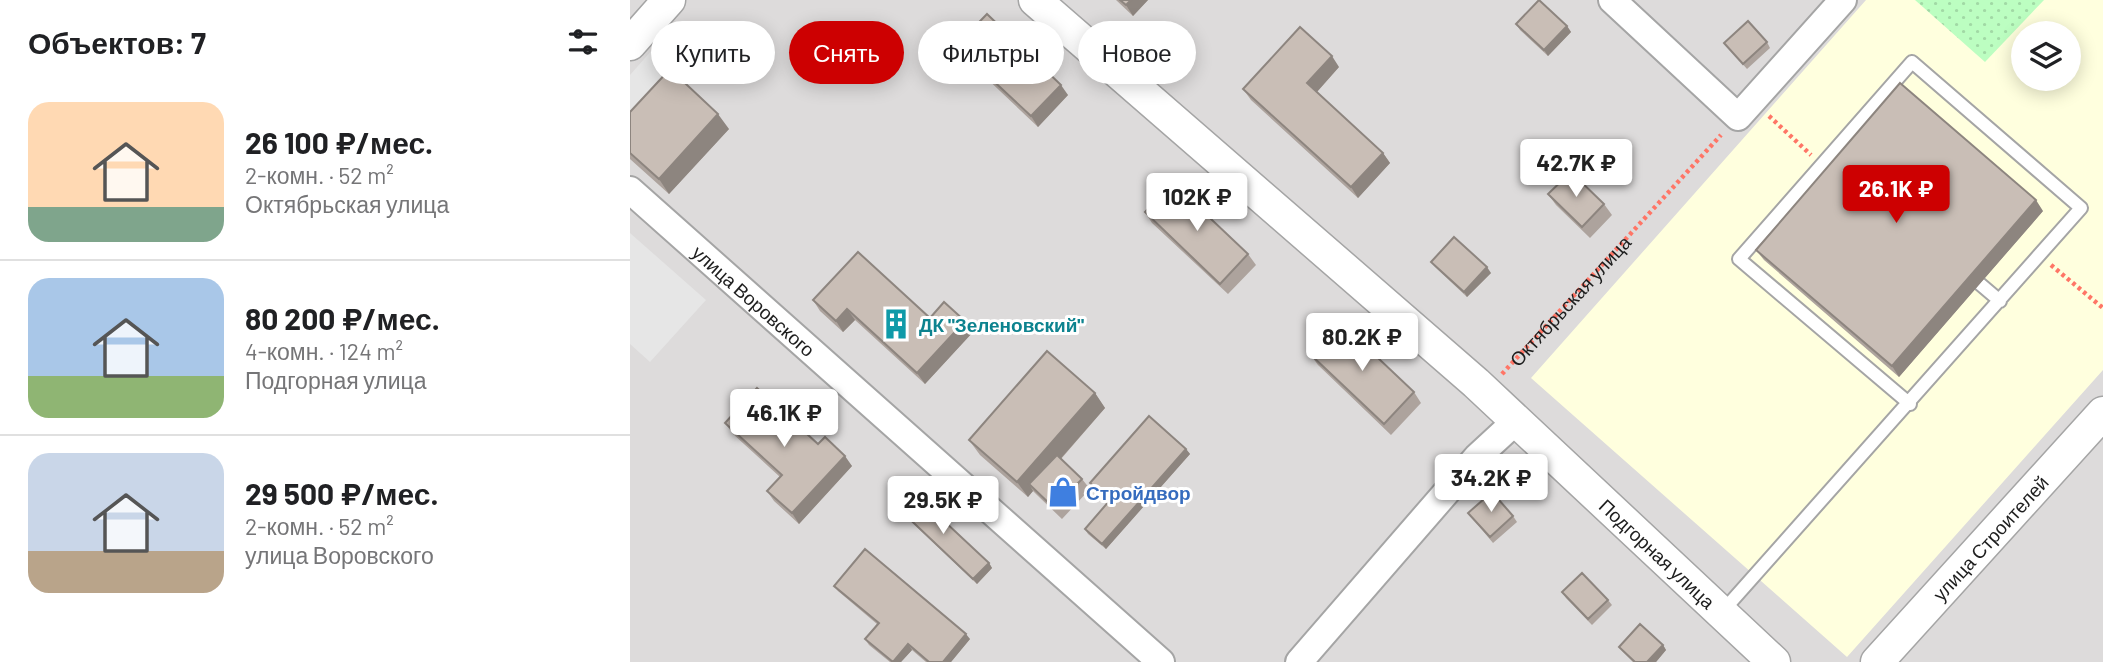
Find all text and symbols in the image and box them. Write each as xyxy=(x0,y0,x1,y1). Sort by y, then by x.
chip: Купить xyxy=(651,21,775,84)
chip: Снять xyxy=(789,21,904,84)
chip: Фильтры xyxy=(918,21,1064,84)
chip: Новое xyxy=(1078,21,1196,84)
map controls xyxy=(2011,21,2081,91)
button: layers xyxy=(2011,21,2081,91)
icon: filters xyxy=(564,23,602,61)
text: Объектов: 7 xyxy=(28,24,206,60)
text: 26 100 ₽/мес. xyxy=(245,124,433,160)
icon: home xyxy=(84,130,168,214)
pin: 42.7K ₽ xyxy=(1511,140,1641,199)
text: 42.7K ₽ xyxy=(1536,148,1616,176)
text: 2-комн. · 52 m² xyxy=(245,161,394,189)
pin: 26.1K ₽ xyxy=(1831,166,1961,225)
pin: 102K ₽ xyxy=(1140,174,1254,233)
text: 26.1K ₽ xyxy=(1859,174,1933,202)
text: 102K ₽ xyxy=(1162,182,1232,210)
text: Октябрьская улица xyxy=(245,190,449,218)
street label: Октябрьская улица xyxy=(1504,230,1635,370)
street label: улица Воровского xyxy=(688,240,820,361)
text: 80 200 ₽/мес. xyxy=(245,300,440,336)
icon: home xyxy=(84,306,168,390)
building icon: ДК "Зеленовский" xyxy=(879,307,913,341)
place label: ДК "Зеленовский" xyxy=(919,313,1084,336)
pin: 80.2K ₽ xyxy=(1297,314,1427,373)
text: 80.2K ₽ xyxy=(1322,322,1402,350)
text: 4-комн. · 124 m² xyxy=(245,337,403,365)
text: Подгорная улица xyxy=(245,366,426,394)
pin: 46.1K ₽ xyxy=(719,390,849,449)
text: 46.1K ₽ xyxy=(746,398,822,426)
pin: 34.2K ₽ xyxy=(1426,454,1556,514)
text: 34.2K ₽ xyxy=(1451,463,1531,491)
street label: улица Строителей xyxy=(1927,470,2053,605)
text: 29 500 ₽/мес. xyxy=(245,475,439,511)
shop icon: Стройдвор xyxy=(1046,475,1080,509)
pin: 29.5K ₽ xyxy=(878,476,1008,536)
icon: home xyxy=(84,481,168,565)
place label: Стройдвор xyxy=(1086,481,1191,504)
text: 29.5K ₽ xyxy=(904,485,982,513)
street label: Подгорная улица xyxy=(1595,493,1721,613)
text: 2-комн. · 52 m² xyxy=(245,512,394,540)
text: улица Воровского xyxy=(245,541,434,569)

